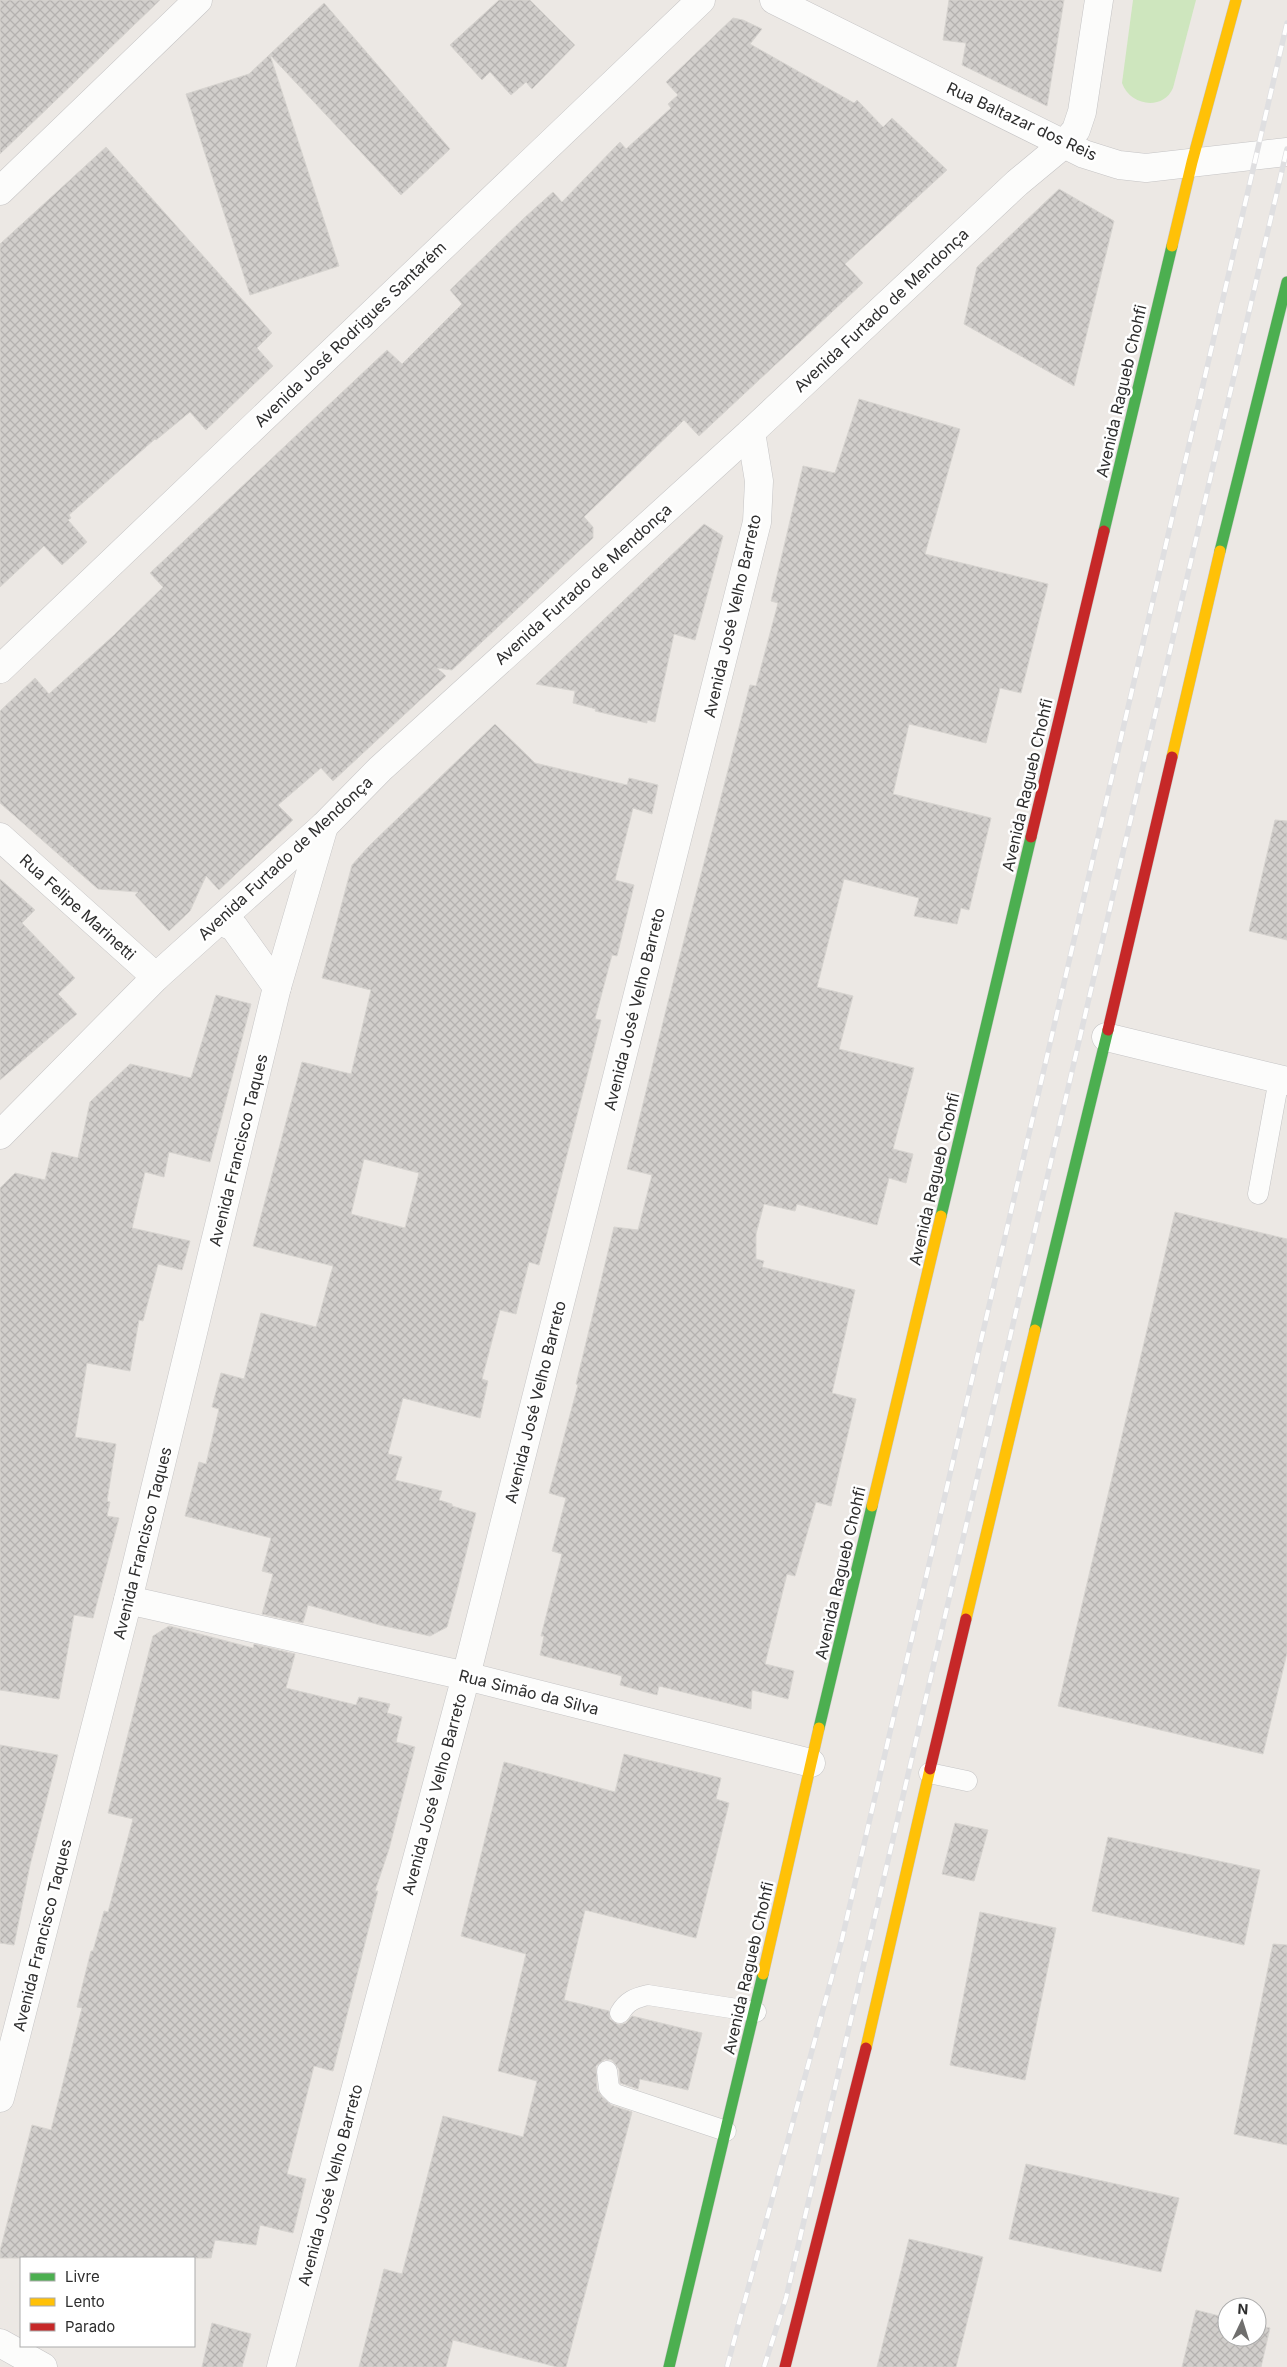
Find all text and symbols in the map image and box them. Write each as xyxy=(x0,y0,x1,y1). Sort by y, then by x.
street label: Rua Baltazar dos Reis xyxy=(944,77,1100,165)
street label: Avenida Furtado de Mendonça xyxy=(790,224,972,396)
street label: Avenida José Rodrigues Santarém xyxy=(250,237,450,431)
street label: Avenida Ragueb Chohfi xyxy=(1091,303,1151,479)
street label: Avenida Furtado de Mendonça xyxy=(490,499,676,669)
street label: Avenida José Velho Barreto xyxy=(699,512,765,720)
street label: Avenida Ragueb Chohfi xyxy=(997,697,1057,873)
street label: Avenida Furtado de Mendonça xyxy=(194,772,376,944)
street label: Rua Felipe Marinetti xyxy=(16,850,140,964)
street label: Avenida José Velho Barreto xyxy=(599,906,669,1112)
street label: Avenida Francisco Taques xyxy=(204,1052,272,1248)
street label: Avenida Ragueb Chohfi xyxy=(904,1091,964,1267)
street label: Avenida José Velho Barreto xyxy=(500,1299,570,1505)
street label: Avenida Francisco Taques xyxy=(108,1445,176,1641)
street label: Avenida Ragueb Chohfi xyxy=(810,1485,870,1661)
street label: Rua Simão da Silva xyxy=(457,1665,601,1719)
street label: Avenida José Velho Barreto xyxy=(397,1691,471,1897)
street label: Avenida Francisco Taques xyxy=(8,1837,76,2033)
street label: Avenida Ragueb Chohfi xyxy=(718,1880,778,2056)
street label: Avenida José Velho Barreto xyxy=(293,2082,367,2288)
legend xyxy=(20,2257,195,2347)
text: Livre xyxy=(65,2267,100,2286)
text: Lento xyxy=(65,2292,105,2311)
north arrow xyxy=(1217,2297,1267,2347)
text: N xyxy=(1237,2300,1249,2317)
text: Parado xyxy=(65,2317,115,2336)

